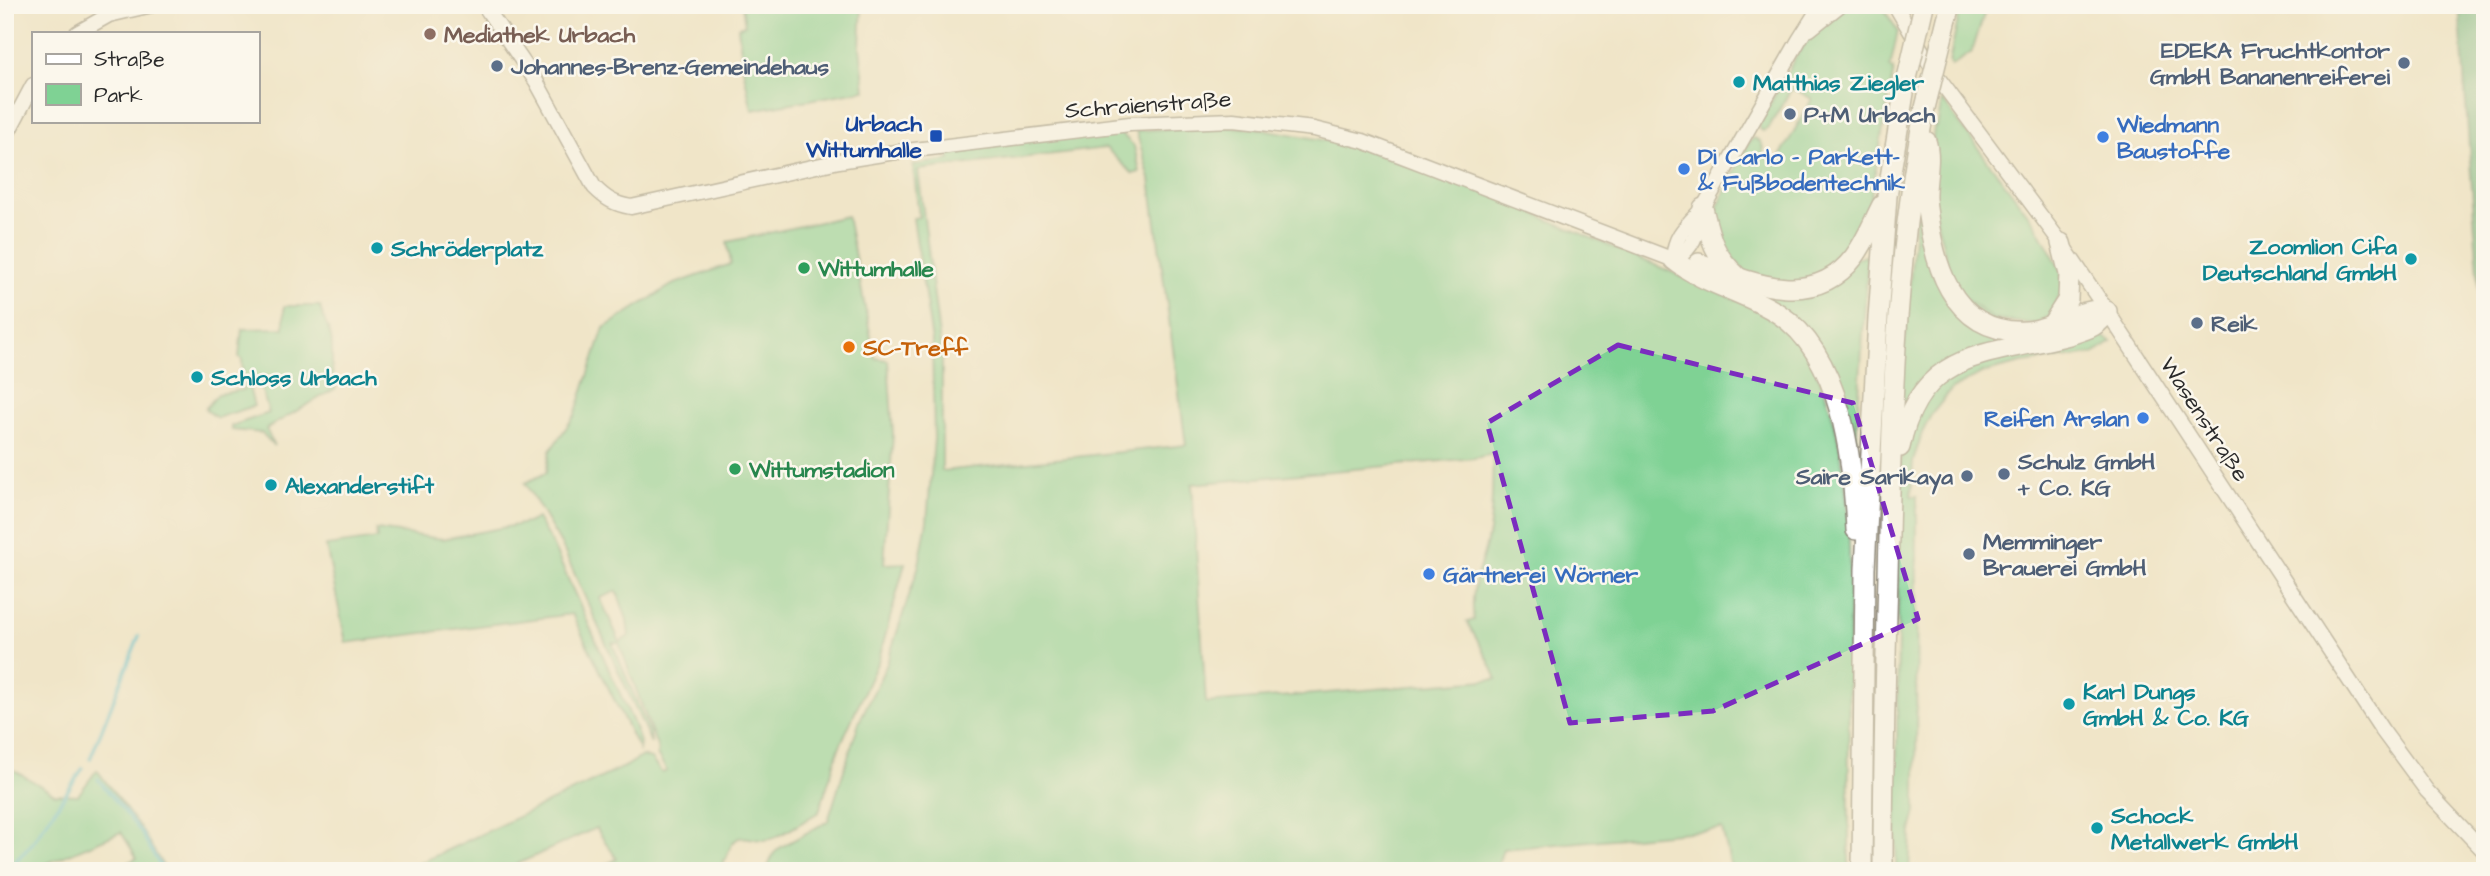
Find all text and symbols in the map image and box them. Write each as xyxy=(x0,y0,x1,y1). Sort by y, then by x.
place label: Mediathek Urbach xyxy=(444,19,636,51)
marker: Mediathek Urbach xyxy=(422,26,438,42)
legend xyxy=(32,32,259,122)
place label: EDEKA Fruchtkontor GmbH Bananenreiferei xyxy=(2150,35,2391,93)
text: Straße xyxy=(94,45,165,74)
place label: Johannes-Brenz-Gemeindehaus xyxy=(510,51,830,83)
marker: EDEKA Fruchtkontor GmbH Bananenreiferei xyxy=(2396,55,2412,71)
marker: Johannes-Brenz-Gemeindehaus xyxy=(489,58,505,74)
place label: Matthias Ziegler xyxy=(1753,67,1925,100)
marker: Matthias Ziegler xyxy=(1731,74,1747,90)
text: Park xyxy=(94,81,143,110)
street label: Schraienstraße xyxy=(1064,83,1232,127)
place label: P+M Urbach xyxy=(1804,99,1936,131)
marker: P+M Urbach xyxy=(1782,106,1798,122)
place label: Urbach Wittumhalle xyxy=(805,108,923,166)
place label: Wiedmann Baustoffe xyxy=(2116,109,2231,167)
marker: Urbach Wittumhalle xyxy=(928,128,944,144)
marker: Wiedmann Baustoffe xyxy=(2095,129,2111,145)
place label: Di Carlo - Parkett- & Fußbodentechnik xyxy=(1697,141,1906,199)
marker: Di Carlo - Parkett- & Fußbodentechnik xyxy=(1676,161,1692,177)
place label: Zoomlion Cifa Deutschland GmbH xyxy=(2203,231,2397,289)
place label: Schröderplatz xyxy=(390,233,544,265)
marker: Schröderplatz xyxy=(369,240,385,256)
marker: Zoomlion Cifa Deutschland GmbH xyxy=(2403,251,2419,267)
place label: Wittumhalle xyxy=(817,253,935,285)
marker: Wittumhalle xyxy=(796,260,812,276)
place label: Reik xyxy=(2211,308,2258,340)
marker: Reik xyxy=(2189,315,2205,331)
place label: SC-Treff xyxy=(862,332,969,364)
marker: SC-Treff xyxy=(841,339,857,355)
street label: Wasenstraße xyxy=(2152,351,2256,488)
place label: Schloss Urbach xyxy=(210,362,377,394)
marker: Schloss Urbach xyxy=(189,369,205,385)
place label: Reifen Arslan xyxy=(1984,403,2129,435)
marker: Reifen Arslan xyxy=(2135,410,2151,426)
place label: Schulz GmbH + Co. KG xyxy=(2017,446,2155,504)
place label: Wittumstadion xyxy=(748,454,895,486)
marker: Wittumstadion xyxy=(727,461,743,477)
place label: Saire Sarikaya xyxy=(1795,461,1953,495)
marker: Schulz GmbH + Co. KG xyxy=(1996,466,2012,482)
marker: Saire Sarikaya xyxy=(1959,468,1975,484)
place label: Alexanderstift xyxy=(285,470,435,502)
marker: Alexanderstift xyxy=(263,477,279,493)
place label: Memminger Brauerei GmbH xyxy=(1983,526,2146,584)
marker: Memminger Brauerei GmbH xyxy=(1961,546,1977,562)
place label: Gärtnerei Wörner xyxy=(1443,559,1639,591)
marker: Gärtnerei Wörner xyxy=(1421,566,1437,582)
place label: Karl Dungs GmbH & Co. KG xyxy=(2083,676,2249,734)
marker: Karl Dungs GmbH & Co. KG xyxy=(2061,696,2077,712)
place label: Schock Metallwerk GmbH xyxy=(2110,800,2299,858)
marker: Schock Metallwerk GmbH xyxy=(2089,820,2105,836)

